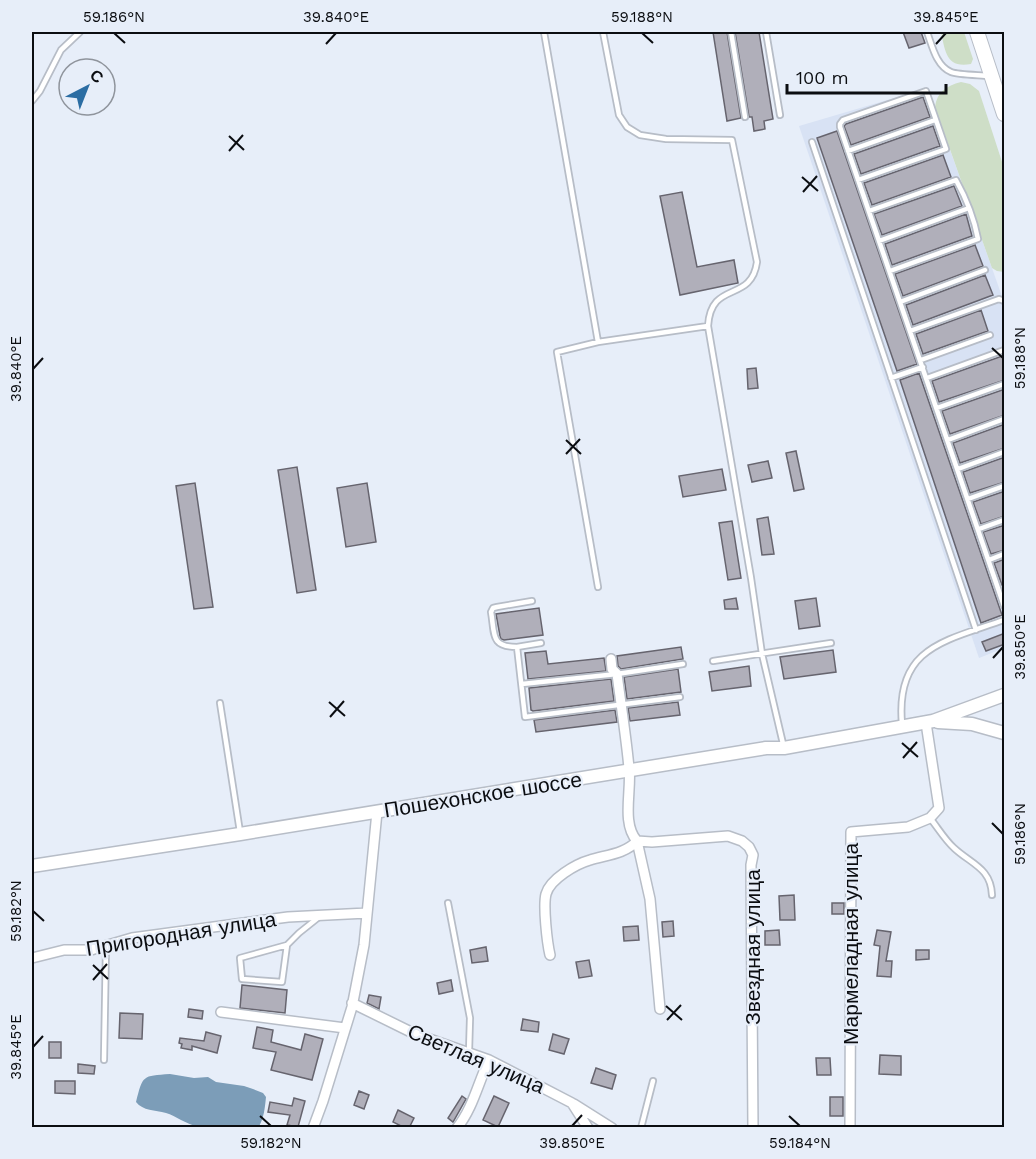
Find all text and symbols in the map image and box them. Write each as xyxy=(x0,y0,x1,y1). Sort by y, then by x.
text: 59.186°N xyxy=(83,8,145,26)
text: 39.840°E xyxy=(303,8,369,26)
text: 59.188°N xyxy=(611,8,673,26)
text: 39.845°E xyxy=(913,8,979,26)
north arrow xyxy=(57,57,117,117)
scale bar xyxy=(787,57,946,95)
text: С xyxy=(86,65,108,87)
text: 100 m xyxy=(796,67,849,88)
text: 59.188°N xyxy=(1011,327,1029,389)
text: 39.840°E xyxy=(7,336,25,402)
text: 39.850°E xyxy=(1011,614,1029,680)
street label: Пошехонское шоссе xyxy=(382,767,584,822)
text: 59.186°N xyxy=(1011,803,1029,865)
street label: Мармеладная улица xyxy=(838,843,863,1045)
street label: Звездная улица xyxy=(740,869,765,1025)
text: 59.182°N xyxy=(7,880,25,942)
street label: Пригородная улица xyxy=(84,906,278,961)
text: 39.845°E xyxy=(7,1014,25,1080)
street label: Светлая улица xyxy=(404,1018,549,1099)
text: 59.182°N xyxy=(240,1134,302,1152)
text: 39.850°E xyxy=(539,1134,605,1152)
text: 59.184°N xyxy=(769,1134,831,1152)

